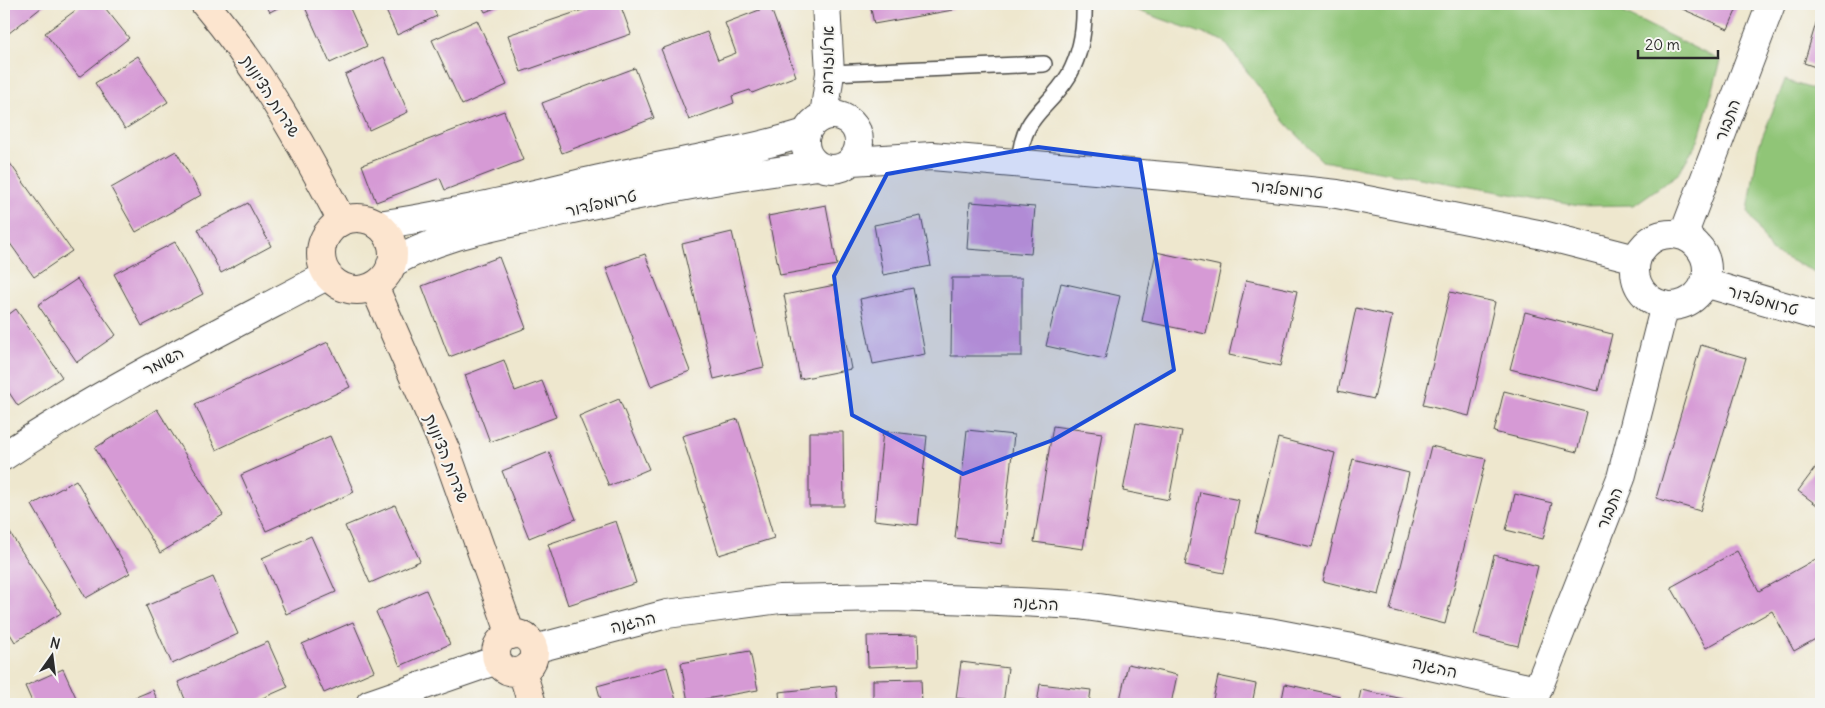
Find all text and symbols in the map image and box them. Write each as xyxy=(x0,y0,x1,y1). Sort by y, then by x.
street label: ארלוזורוב xyxy=(816,26,838,94)
scale bar xyxy=(1638,28,1718,60)
text: 20 m xyxy=(1645,35,1680,54)
street label: שדרות הציונות xyxy=(237,51,305,141)
street label: התבור xyxy=(1710,96,1744,144)
street label: טרומפלדור xyxy=(1250,175,1324,203)
street label: טרומפלדור xyxy=(564,185,638,221)
street label: טרומפלדור xyxy=(1725,280,1801,320)
street label: השומר xyxy=(139,342,187,380)
street label: שדרות הציונות xyxy=(420,411,474,505)
street label: התבור xyxy=(1592,484,1626,532)
street label: ההגנה xyxy=(1013,592,1059,614)
street label: ההגנה xyxy=(608,607,658,637)
north arrow xyxy=(28,630,78,680)
text: N xyxy=(48,633,62,653)
street label: ההגנה xyxy=(1410,652,1460,682)

